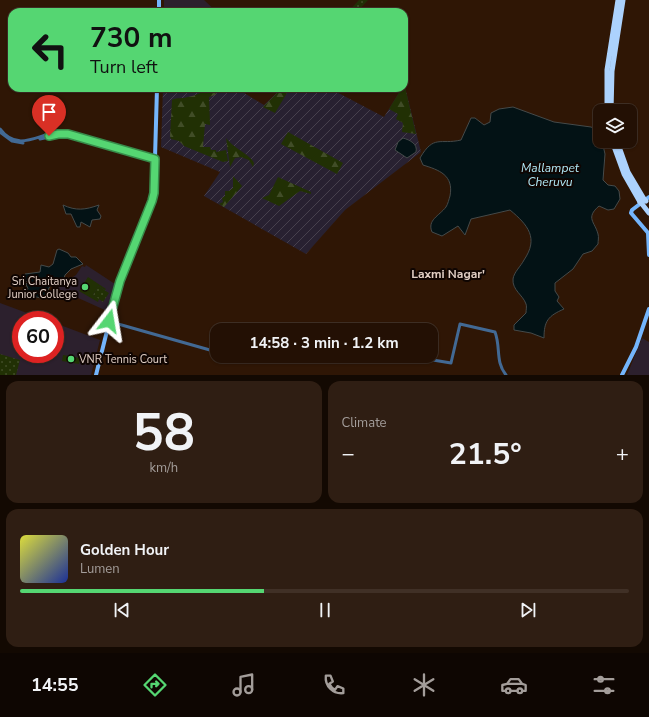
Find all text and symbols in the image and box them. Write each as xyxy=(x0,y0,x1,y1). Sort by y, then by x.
text: 730 m xyxy=(90,19,173,57)
icon: left xyxy=(24,24,76,76)
text: Turn left xyxy=(90,55,158,79)
pin xyxy=(32,95,66,136)
icon: arrive xyxy=(38,101,60,123)
map controls xyxy=(593,104,637,148)
button: layers xyxy=(593,104,637,148)
water label: Mallampet Cheruvu xyxy=(521,160,580,190)
district label: Laxmi Nagar' xyxy=(411,266,485,282)
place label: Sri Chaitanya Junior College xyxy=(7,274,77,302)
marker: Sri Chaitanya Junior College xyxy=(80,282,90,292)
position arrow xyxy=(88,300,130,342)
speed limit sign: 60 xyxy=(12,311,64,363)
text: 14:58 · 3 min · 1.2 km xyxy=(249,333,399,353)
place label: VNR Tennis Court xyxy=(78,352,167,367)
marker: VNR Tennis Court xyxy=(66,354,76,364)
text: 58 xyxy=(133,397,195,468)
text: Climate xyxy=(342,414,387,432)
text: 21.5° xyxy=(449,434,522,475)
text: − xyxy=(342,439,355,469)
text: + xyxy=(616,439,629,469)
text: km/h xyxy=(149,459,178,477)
text: Golden Hour xyxy=(80,540,169,560)
text: Lumen xyxy=(80,560,120,578)
icon: previous xyxy=(111,599,133,621)
icon: pause xyxy=(314,599,336,621)
icon: next xyxy=(517,599,539,621)
icon: directions xyxy=(141,671,169,699)
icon: music xyxy=(230,671,258,699)
icon: phone xyxy=(320,671,348,699)
icon: climate xyxy=(410,671,438,699)
icon: car xyxy=(500,671,528,699)
icon: filters xyxy=(590,671,618,699)
text: 14:55 xyxy=(31,673,79,697)

